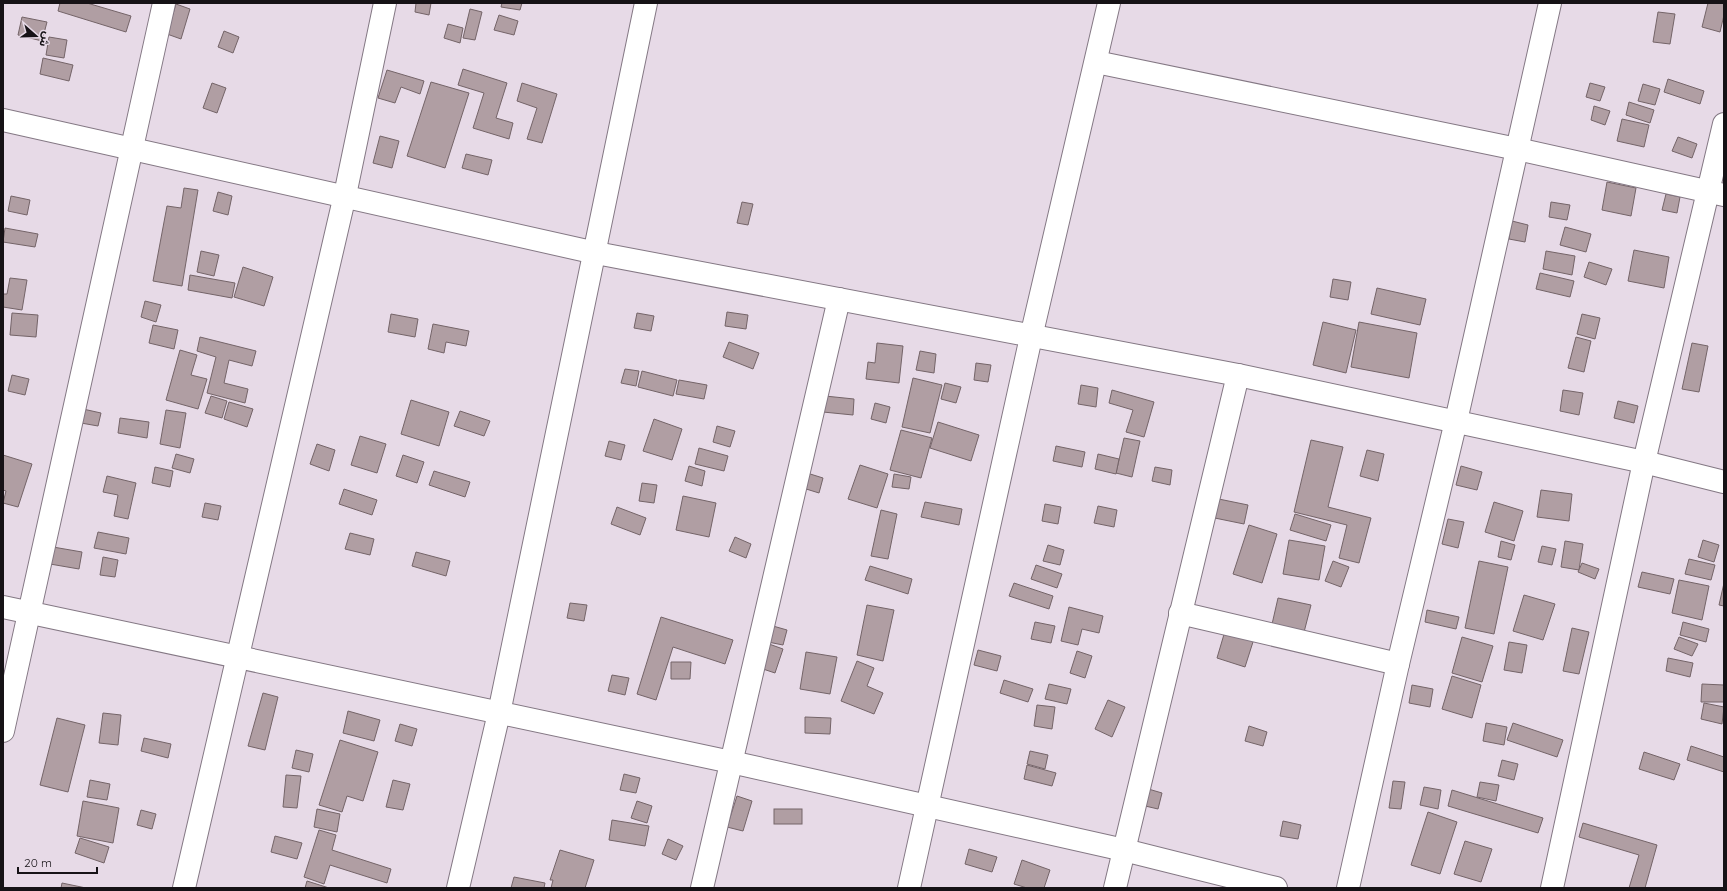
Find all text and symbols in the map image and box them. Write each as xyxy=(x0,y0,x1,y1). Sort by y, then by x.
north arrow xyxy=(16,16,56,56)
text: ش xyxy=(36,30,55,49)
scale bar xyxy=(18,849,97,875)
text: 20 m xyxy=(24,855,52,870)

